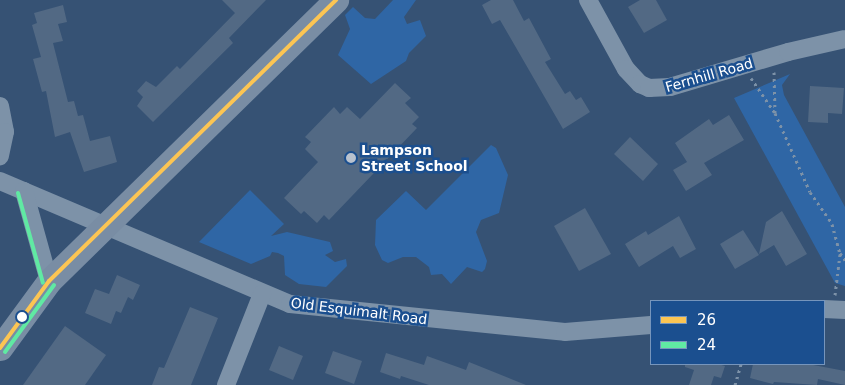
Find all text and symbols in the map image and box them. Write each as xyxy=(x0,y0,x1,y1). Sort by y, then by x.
street label: Fernhill Road xyxy=(663,54,755,96)
place label: Lampson Street School xyxy=(361,142,468,174)
marker: Lampson Street School xyxy=(345,152,357,164)
street label: Old Esquimalt Road xyxy=(290,294,428,328)
legend xyxy=(650,300,825,365)
text: 26 xyxy=(697,311,716,329)
unlabelled marker xyxy=(17,312,27,322)
text: 24 xyxy=(697,336,716,354)

